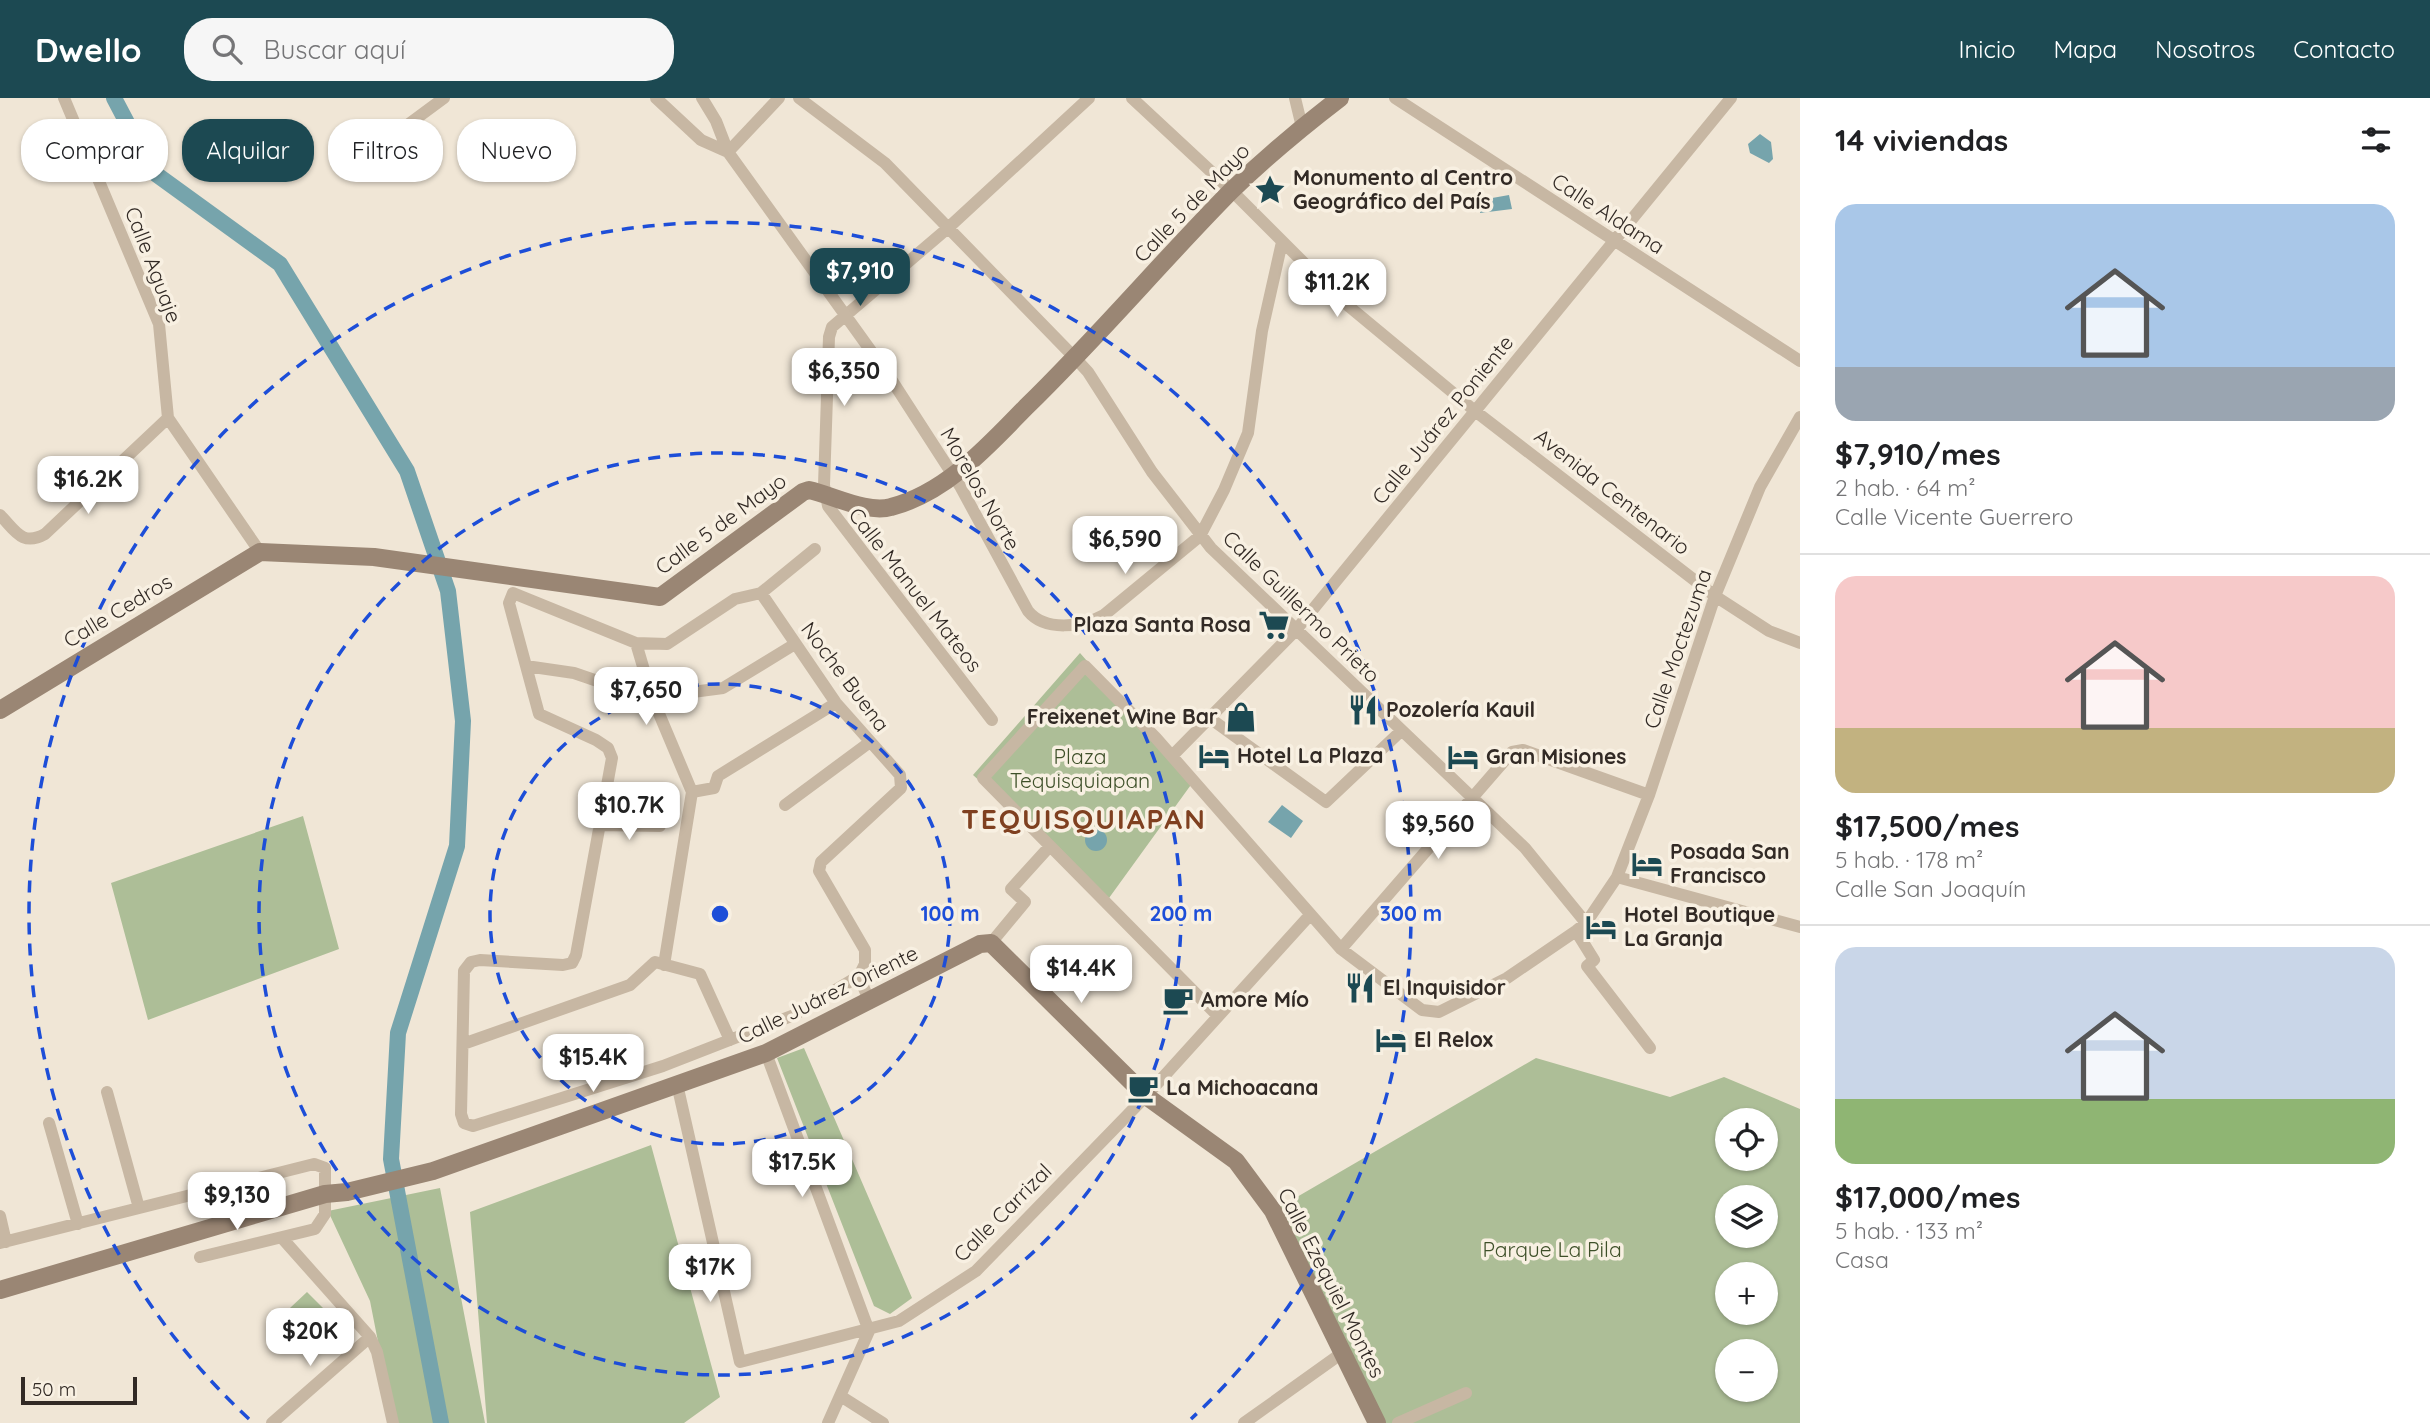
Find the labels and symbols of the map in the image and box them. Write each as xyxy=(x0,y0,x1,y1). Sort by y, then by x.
street label: Calle 5 de Mayo xyxy=(1128,137,1255,267)
place label: Monumento al Centro Geográfico del País xyxy=(1293,164,1513,214)
street label: Calle Aldama xyxy=(1547,167,1670,259)
place icon: Monumento al Centro Geográfico del País xyxy=(1253,173,1287,207)
street label: Calle Aguaje xyxy=(120,203,188,326)
pin: $7,910 xyxy=(803,248,917,308)
pin: $11.2K xyxy=(1280,260,1394,319)
street label: Calle Juárez Poniente xyxy=(1366,330,1518,509)
pin: $6,350 xyxy=(787,348,901,408)
street label: Avenida Centenario xyxy=(1530,422,1696,560)
street label: Morelos Norte xyxy=(935,423,1026,554)
pin: $16.2K xyxy=(31,456,145,516)
street label: Calle 5 de Mayo xyxy=(650,467,791,579)
street label: Calle Manuel Mateos xyxy=(843,502,988,677)
pin: $6,590 xyxy=(1068,517,1182,576)
street label: Calle Guillermo Prieto xyxy=(1218,525,1386,688)
street label: Calle Moctezuma xyxy=(1638,565,1717,732)
street label: Calle Cedros xyxy=(59,568,176,653)
supermarket icon: Plaza Santa Rosa xyxy=(1257,608,1291,642)
place label: Plaza Santa Rosa xyxy=(1073,611,1251,637)
street label: Noche Buena xyxy=(796,616,896,736)
pin: $7,650 xyxy=(589,668,703,727)
restaurant icon: Pozolería Kauil xyxy=(1346,693,1380,727)
place label: Pozolería Kauil xyxy=(1386,696,1535,722)
shop icon: Freixenet Wine Bar xyxy=(1224,700,1258,734)
place label: Freixenet Wine Bar xyxy=(1027,703,1218,729)
hotel icon: Hotel La Plaza xyxy=(1197,739,1231,773)
hotel icon: Gran Misiones xyxy=(1446,740,1480,774)
place label: Hotel La Plaza xyxy=(1237,742,1383,768)
park label: Plaza Tequisquiapan xyxy=(1010,743,1150,793)
place label: Gran Misiones xyxy=(1486,743,1626,769)
pin: $10.7K xyxy=(572,782,686,842)
district label: TEQUISQUIAPAN xyxy=(961,801,1207,836)
pin: $9,560 xyxy=(1381,802,1495,861)
place label: Posada San Francisco xyxy=(1670,838,1790,888)
hotel icon: Posada San Francisco xyxy=(1630,847,1664,881)
text: 100 m xyxy=(920,900,980,926)
text: 200 m xyxy=(1150,900,1212,926)
text: 300 m xyxy=(1380,900,1442,926)
place label: Hotel Boutique La Granja xyxy=(1624,901,1775,951)
centre of rings xyxy=(708,902,732,926)
hotel icon: Hotel Boutique La Granja xyxy=(1584,910,1618,944)
street label: Calle Juárez Oriente xyxy=(733,939,922,1049)
pin: $14.4K xyxy=(1024,946,1138,1005)
restaurant icon: El Inquisidor xyxy=(1343,971,1377,1005)
place label: El Inquisidor xyxy=(1383,974,1506,1000)
cafe icon: Amore Mío xyxy=(1161,983,1195,1017)
place label: Amore Mío xyxy=(1201,986,1309,1012)
hotel icon: El Relox xyxy=(1374,1023,1408,1057)
place label: El Relox xyxy=(1414,1026,1493,1052)
pin: $15.4K xyxy=(536,1034,650,1094)
cafe icon: La Michoacana xyxy=(1126,1071,1160,1105)
place label: La Michoacana xyxy=(1166,1074,1318,1100)
pin: $17.5K xyxy=(745,1140,859,1199)
street label: Calle Carrizal xyxy=(948,1158,1057,1267)
pin: $9,130 xyxy=(180,1172,294,1232)
street label: Calle Ezequiel Montes xyxy=(1273,1183,1391,1382)
park label: Parque La Pila xyxy=(1482,1236,1622,1262)
pin: $17K xyxy=(669,1244,751,1304)
pin: $20K xyxy=(269,1308,351,1368)
scale bar xyxy=(21,1374,136,1406)

